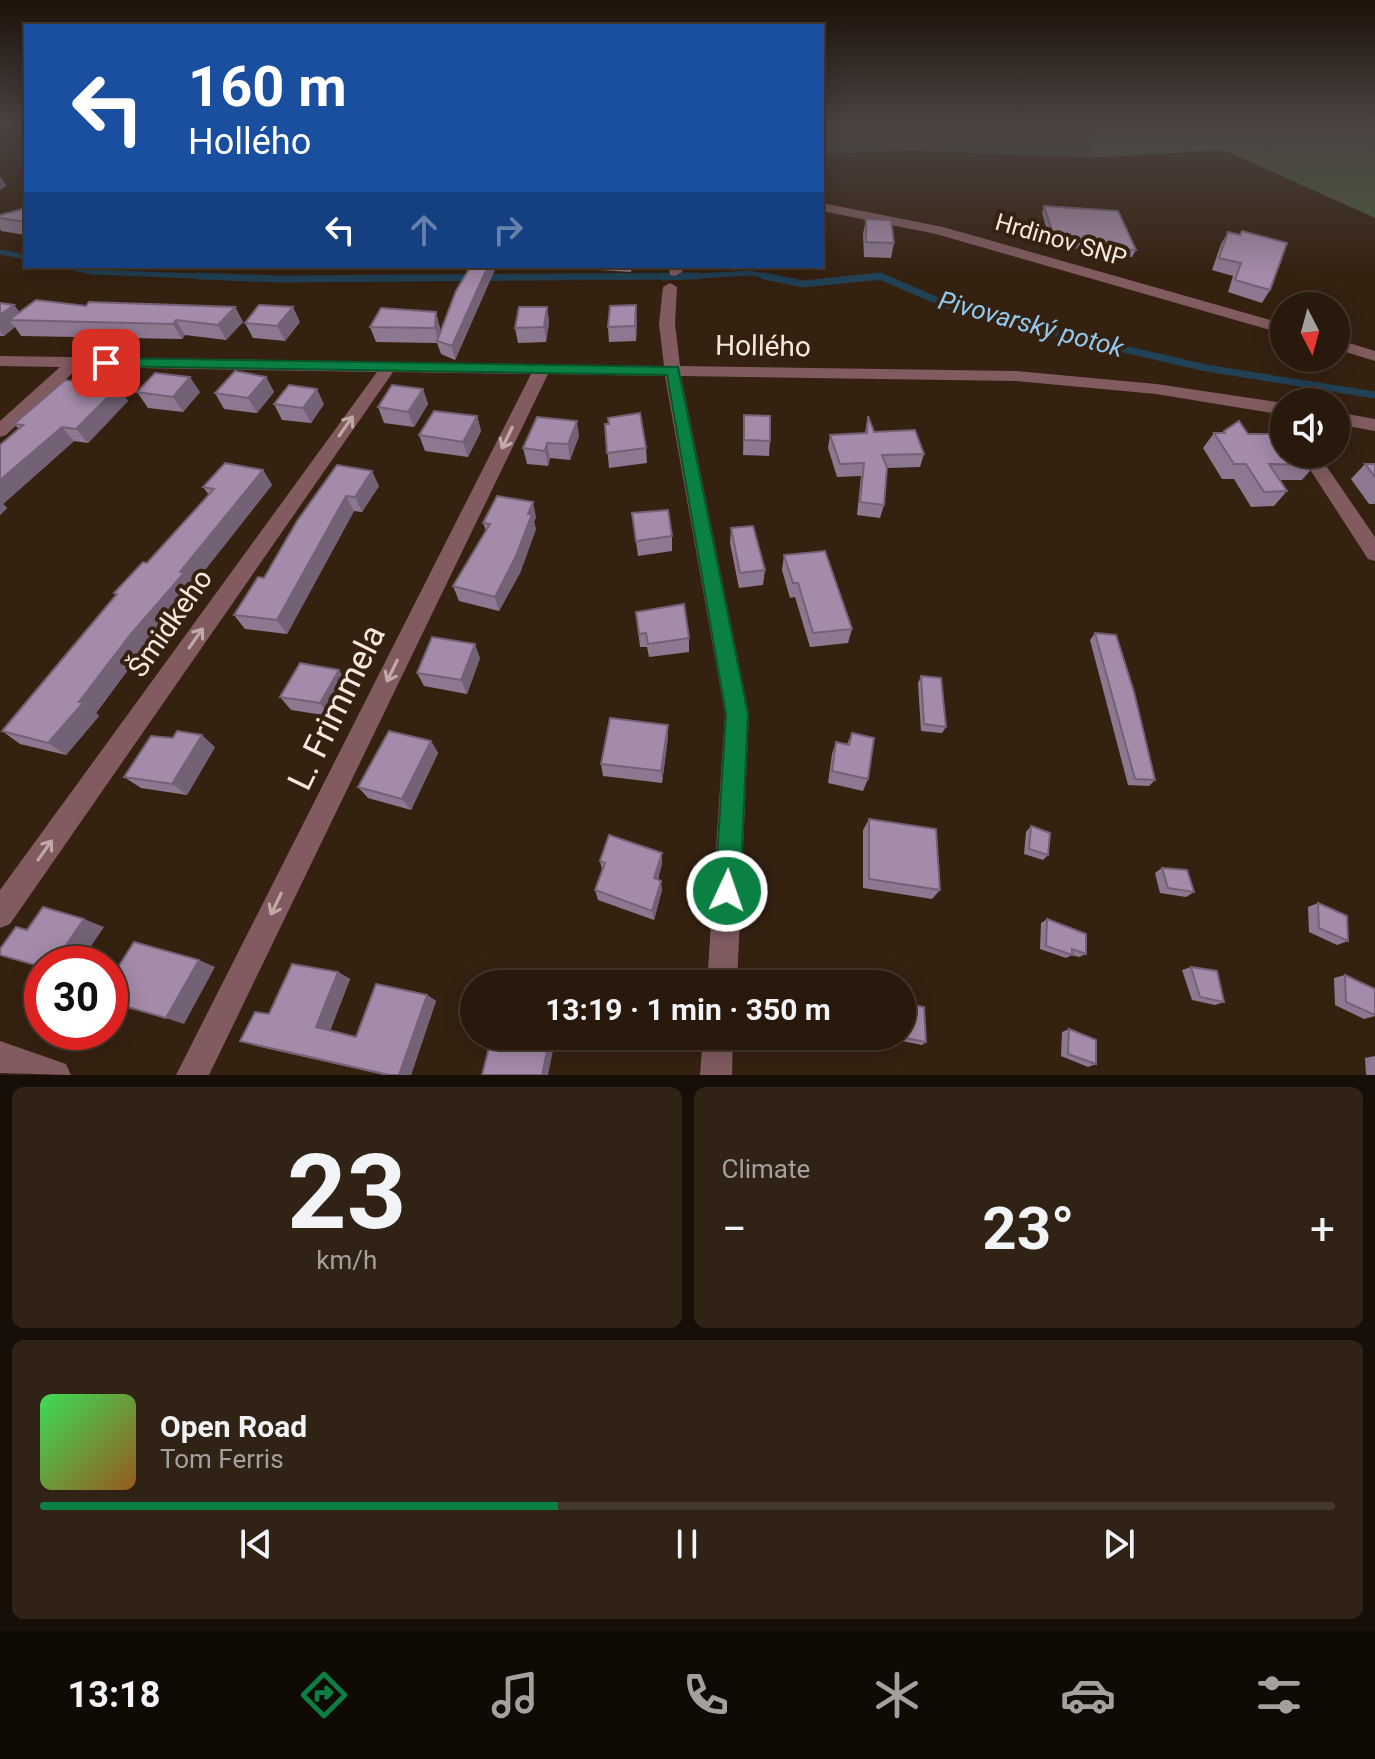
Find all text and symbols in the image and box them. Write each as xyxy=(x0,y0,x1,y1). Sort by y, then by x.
text: 160 m xyxy=(188,54,347,120)
icon: left xyxy=(56,56,160,160)
text: Hollého xyxy=(188,121,311,163)
icon: left xyxy=(318,208,362,252)
icon: ahead xyxy=(402,208,446,252)
icon: right xyxy=(486,208,530,252)
street label: Hrdinov SNP xyxy=(992,208,1130,272)
water label: Pivovarský potok xyxy=(935,285,1128,363)
north arrow xyxy=(1270,292,1350,372)
map controls xyxy=(1270,292,1350,468)
pin xyxy=(72,329,140,397)
street label: Hollého xyxy=(715,329,811,363)
icon: arrive xyxy=(84,341,128,385)
button: sound xyxy=(1270,388,1350,468)
one-way arrow xyxy=(338,416,355,438)
one-way arrow xyxy=(499,426,515,450)
street label: Šmidkeho xyxy=(121,563,219,683)
street label: L. Frimmela xyxy=(279,618,393,796)
one-way arrow xyxy=(188,628,204,650)
one-way arrow xyxy=(384,659,399,683)
one-way arrow xyxy=(36,840,53,861)
position arrow xyxy=(685,849,769,933)
one-way arrow xyxy=(268,892,284,916)
speed limit sign: 30 xyxy=(24,946,128,1050)
text: 13:19 · 1 min · 350 m xyxy=(545,992,831,1027)
text: 23 xyxy=(287,1132,406,1253)
text: Climate xyxy=(722,1154,810,1184)
text: 23° xyxy=(982,1193,1074,1264)
text: − xyxy=(722,1203,747,1255)
text: + xyxy=(1310,1203,1335,1255)
text: km/h xyxy=(316,1245,377,1275)
text: Open Road xyxy=(160,1409,307,1444)
text: Tom Ferris xyxy=(160,1444,284,1474)
icon: previous xyxy=(234,1522,278,1566)
icon: pause xyxy=(665,1522,709,1566)
icon: next xyxy=(1097,1522,1141,1566)
icon: directions xyxy=(296,1667,352,1723)
icon: music xyxy=(487,1667,543,1723)
icon: phone xyxy=(678,1667,734,1723)
icon: climate xyxy=(869,1667,925,1723)
icon: car xyxy=(1060,1667,1116,1723)
icon: filters xyxy=(1251,1667,1307,1723)
text: 13:18 xyxy=(68,1674,160,1716)

